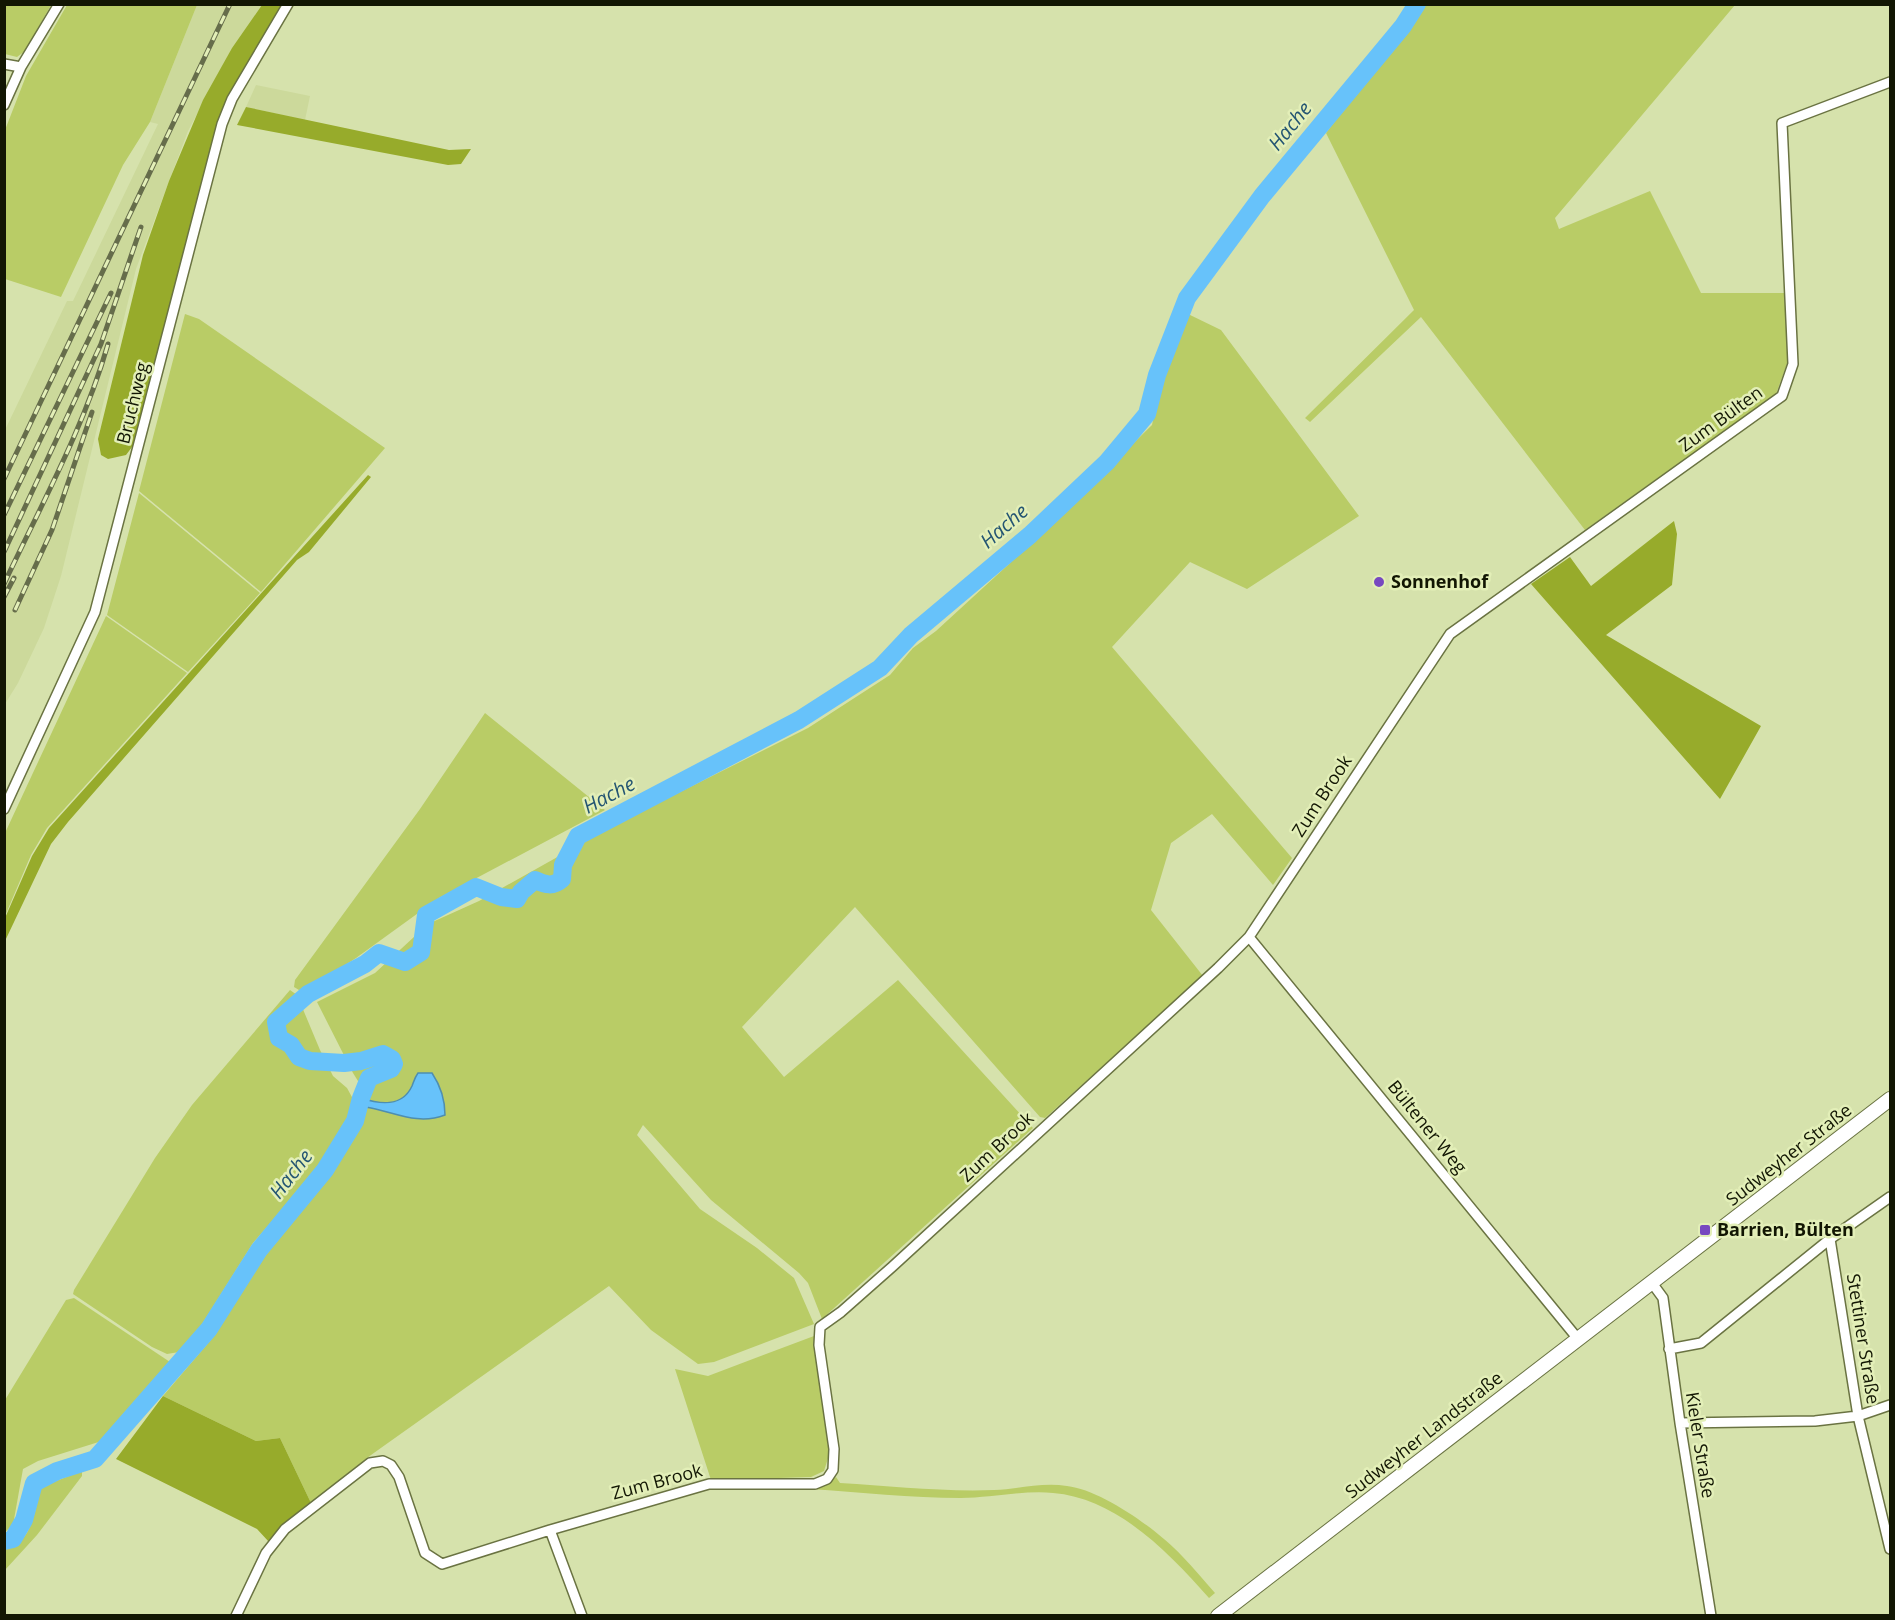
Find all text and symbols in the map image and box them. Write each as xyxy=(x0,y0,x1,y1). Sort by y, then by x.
water label: Hache xyxy=(1262,96,1318,156)
street label: Bruchweg xyxy=(110,359,154,446)
street label: Zum Bülten xyxy=(1674,380,1767,457)
water label: Hache xyxy=(974,497,1033,554)
place label: Sonnenhof xyxy=(1391,569,1489,593)
marker: Sonnenhof xyxy=(1372,575,1386,589)
street label: Zum Brook xyxy=(1286,750,1357,841)
water label: Hache xyxy=(578,770,640,819)
street label: Bültener Weg xyxy=(1383,1075,1473,1178)
street label: Sudweyher Straße xyxy=(1721,1098,1856,1211)
street label: Zum Brook xyxy=(954,1105,1039,1187)
water label: Hache xyxy=(263,1144,318,1204)
place label: Barrien, Bülten xyxy=(1717,1217,1854,1241)
marker: Barrien, Bülten xyxy=(1698,1223,1712,1237)
street label: Stettiner Straße xyxy=(1842,1272,1886,1406)
street label: Sudweyher Landstraße xyxy=(1340,1365,1507,1503)
street label: Kieler Straße xyxy=(1681,1390,1721,1500)
street label: Zum Brook xyxy=(609,1457,705,1505)

